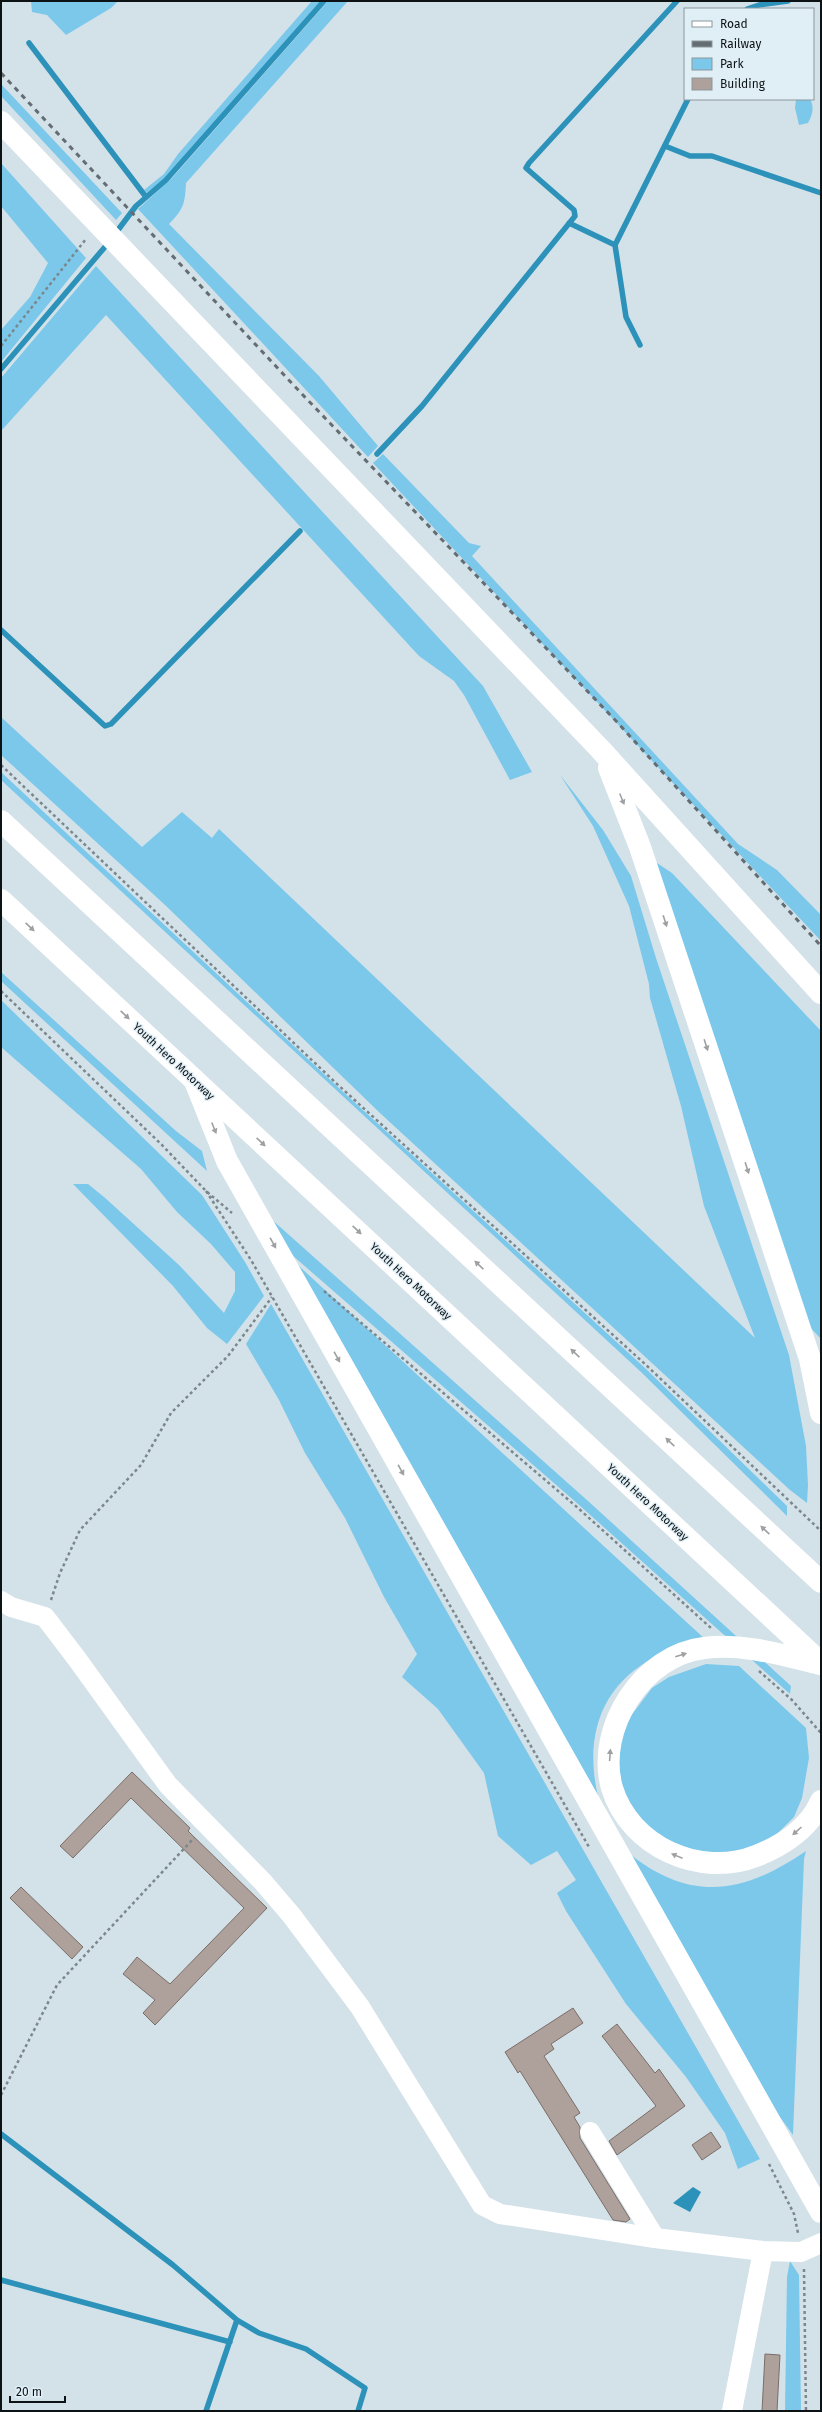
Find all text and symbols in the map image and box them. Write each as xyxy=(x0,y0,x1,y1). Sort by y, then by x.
legend xyxy=(684,8,814,100)
text: Road xyxy=(720,17,748,31)
text: Railway xyxy=(720,37,761,51)
text: Park xyxy=(720,57,744,71)
text: Building xyxy=(720,77,766,91)
one-way arrow xyxy=(620,793,626,805)
one-way arrow xyxy=(662,916,668,928)
one-way arrow xyxy=(25,922,34,931)
one-way arrow xyxy=(120,1010,130,1020)
street label: Youth Hero Motorway xyxy=(130,1020,218,1103)
one-way arrow xyxy=(703,1039,709,1051)
one-way arrow xyxy=(211,1123,217,1135)
one-way arrow xyxy=(256,1137,267,1146)
one-way arrow xyxy=(744,1163,750,1175)
one-way arrow xyxy=(352,1225,361,1234)
one-way arrow xyxy=(270,1237,277,1249)
street label: Youth Hero Motorway xyxy=(367,1240,455,1323)
one-way arrow xyxy=(474,1260,484,1270)
one-way arrow xyxy=(570,1349,580,1358)
one-way arrow xyxy=(334,1351,341,1362)
one-way arrow xyxy=(665,1437,675,1446)
street label: Youth Hero Motorway xyxy=(604,1461,692,1544)
one-way arrow xyxy=(398,1464,405,1476)
one-way arrow xyxy=(760,1525,770,1535)
one-way arrow xyxy=(676,1652,688,1658)
one-way arrow xyxy=(607,1749,614,1761)
one-way arrow xyxy=(792,1827,803,1836)
one-way arrow xyxy=(671,1852,683,1859)
scale bar xyxy=(10,2378,65,2404)
text: 20 m xyxy=(16,2385,42,2399)

